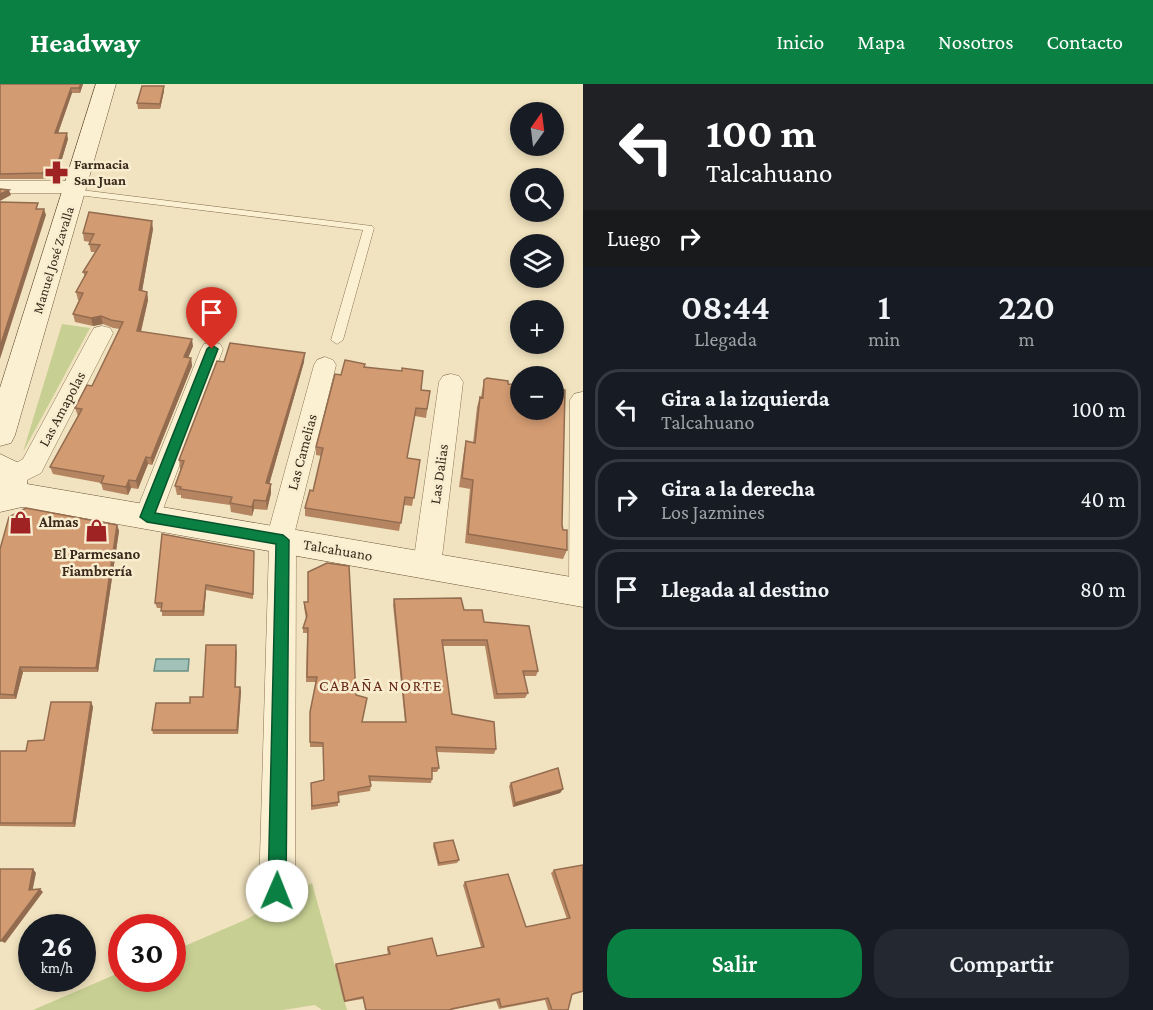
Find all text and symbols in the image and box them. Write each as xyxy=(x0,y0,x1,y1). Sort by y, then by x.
text: Headway xyxy=(30,27,140,58)
text: Inicio xyxy=(776,30,824,54)
text: Mapa xyxy=(857,30,905,54)
text: Nosotros xyxy=(938,30,1014,54)
text: Contacto xyxy=(1047,30,1123,54)
north arrow xyxy=(510,102,564,156)
map controls xyxy=(510,102,564,420)
icon: left xyxy=(607,108,685,186)
text: 100 m xyxy=(706,109,816,156)
place label: Farmacia San Juan xyxy=(74,156,129,188)
text: Talcahuano xyxy=(706,158,832,188)
pharmacy icon: Farmacia San Juan xyxy=(43,159,69,185)
button: search xyxy=(510,168,564,222)
street label: Manuel José Zavalla xyxy=(29,204,77,316)
icon: right xyxy=(673,222,706,255)
text: Luego xyxy=(607,226,661,251)
button: layers xyxy=(510,234,564,288)
pin xyxy=(186,287,237,349)
text: 08:44 xyxy=(681,287,770,327)
text: 1 xyxy=(878,287,891,327)
text: 220 xyxy=(998,287,1055,327)
icon: arrive xyxy=(195,296,228,329)
button: + xyxy=(510,300,564,354)
text: Llegada xyxy=(694,328,757,350)
text: min xyxy=(868,328,900,350)
text: m xyxy=(1019,328,1035,350)
button: − xyxy=(510,366,564,420)
street label: Las Amapolas xyxy=(36,369,89,450)
text: Gira a la izquierda xyxy=(661,386,830,411)
icon: left xyxy=(610,393,643,426)
text: 100 m xyxy=(1072,397,1126,422)
text: Talcahuano xyxy=(661,411,755,433)
street label: Las Camelias xyxy=(284,412,320,492)
street label: Las Dalias xyxy=(427,443,451,505)
text: Gira a la derecha xyxy=(661,476,815,501)
icon: right xyxy=(610,483,643,516)
text: 40 m xyxy=(1081,487,1126,512)
text: Los Jazmines xyxy=(661,501,765,523)
shop icon: Almas xyxy=(8,509,34,535)
place label: Almas xyxy=(38,514,78,530)
shop icon: El Parmesano Fiambrería xyxy=(84,517,110,543)
street label: Talcahuano xyxy=(302,536,374,564)
place label: El Parmesano Fiambrería xyxy=(54,546,141,579)
icon: arrive xyxy=(610,573,643,606)
text: Llegada al destino xyxy=(661,577,829,602)
text: 80 m xyxy=(1080,577,1126,602)
district label: CABAÑA NORTE xyxy=(319,677,443,694)
position arrow xyxy=(245,859,309,923)
speed limit sign: 30 xyxy=(108,914,186,992)
text: 26 xyxy=(41,929,73,962)
button: Salir xyxy=(607,929,862,998)
button: Compartir xyxy=(874,929,1129,998)
text: km/h xyxy=(41,960,73,976)

